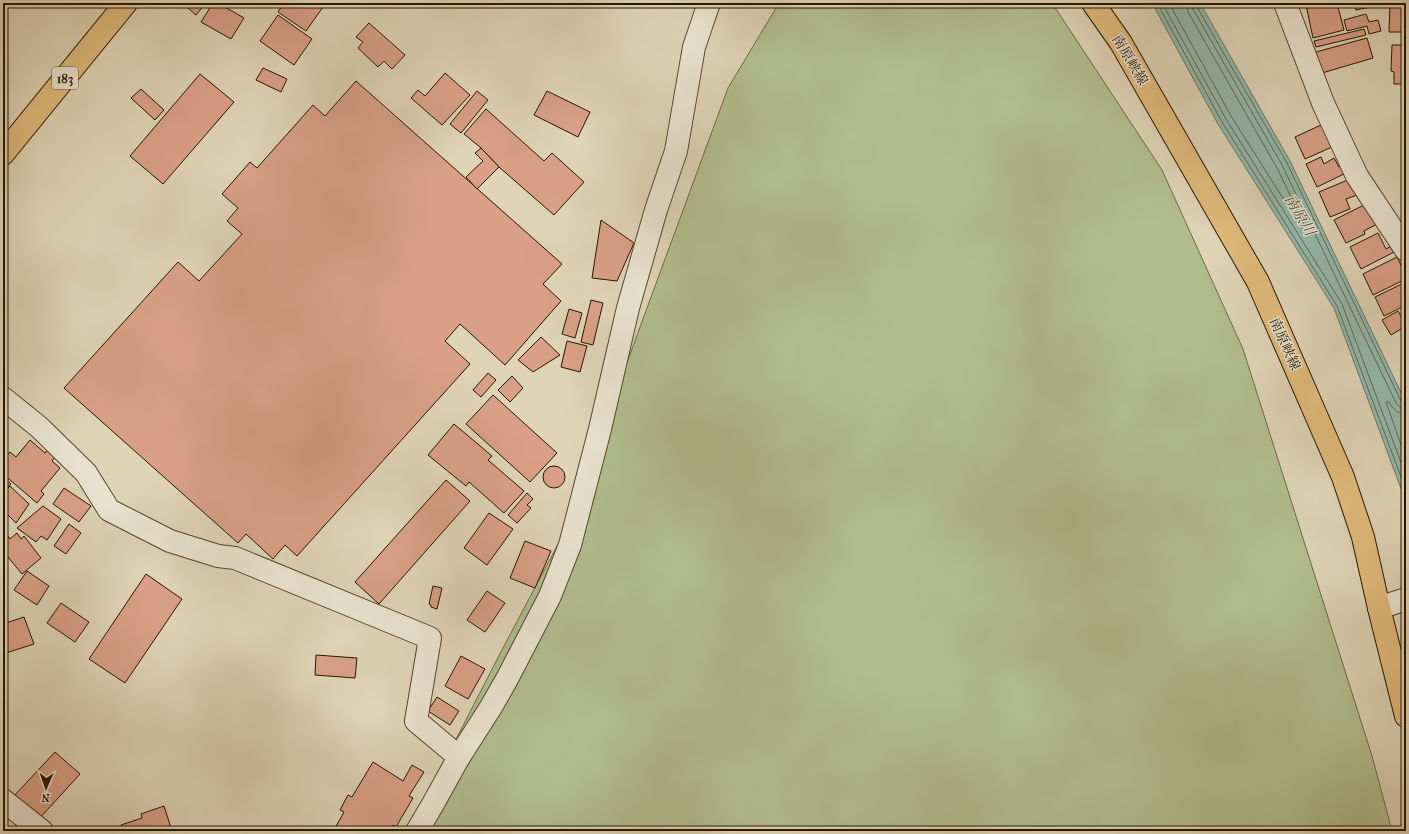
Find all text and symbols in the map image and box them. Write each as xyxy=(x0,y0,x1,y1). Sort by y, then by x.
street label: 南原峡線 xyxy=(1108,32,1152,88)
road number: 183 xyxy=(52,67,78,89)
water label: 南原川 xyxy=(1281,191,1320,241)
street label: 南原峡線 xyxy=(1266,315,1304,373)
north arrow xyxy=(26,768,66,808)
text: N xyxy=(41,791,50,804)

